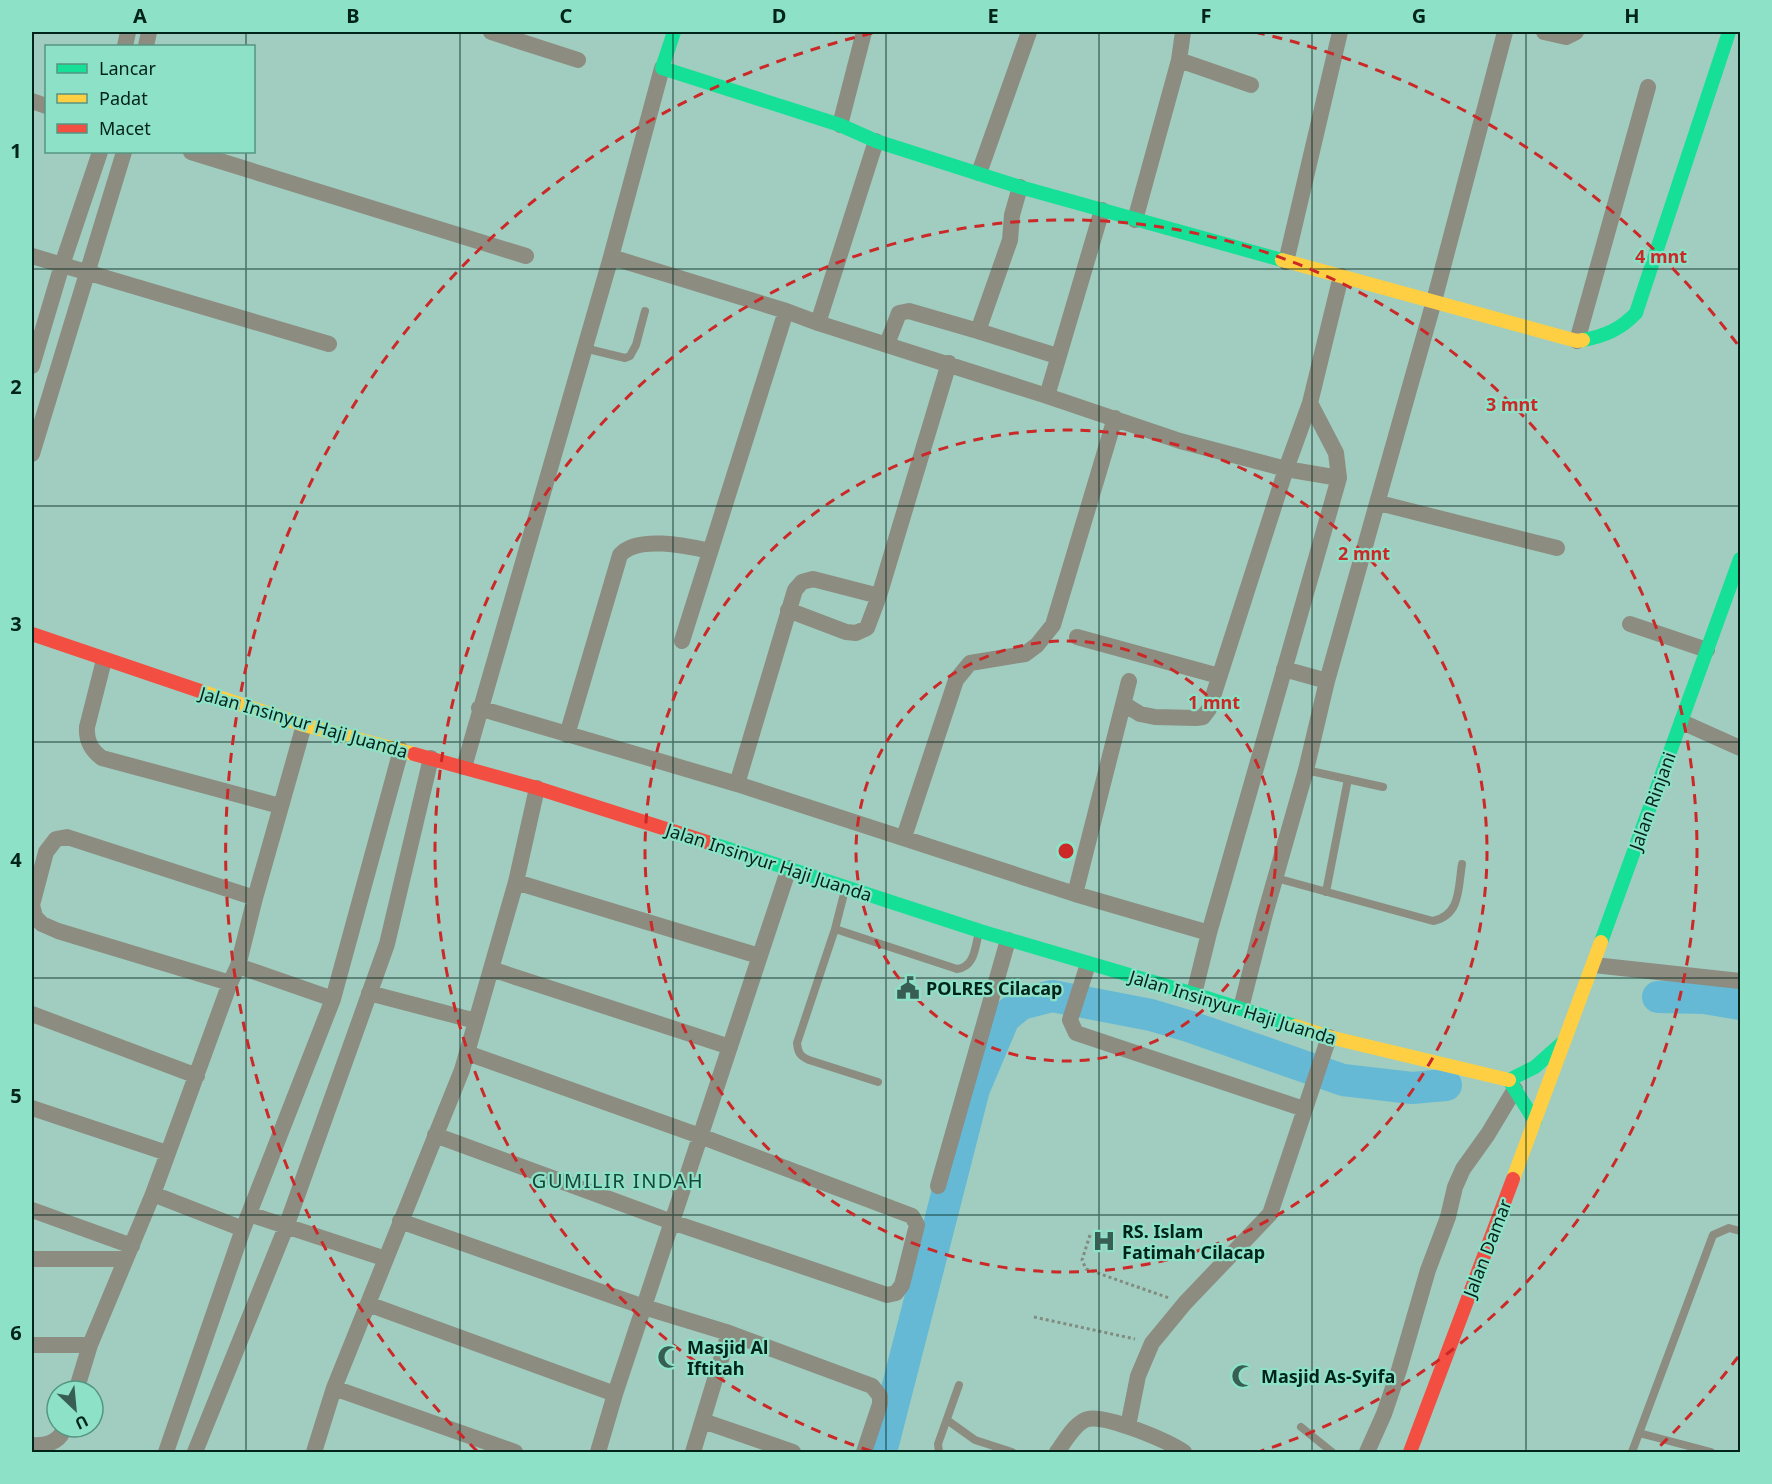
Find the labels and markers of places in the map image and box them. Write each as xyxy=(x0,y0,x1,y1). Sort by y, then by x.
centre of rings xyxy=(1056,841,1076,861)
public building icon: POLRES Cilacap xyxy=(895,975,921,1001)
place label: POLRES Cilacap xyxy=(926,976,1063,1000)
place label: RS. Islam Fatimah Cilacap xyxy=(1122,1219,1265,1264)
hospital icon: RS. Islam Fatimah Cilacap xyxy=(1091,1228,1117,1254)
place label: Masjid Al Iftitah xyxy=(687,1335,768,1380)
mosque icon: Masjid Al Iftitah xyxy=(656,1344,682,1370)
mosque icon: Masjid As-Syifa xyxy=(1230,1363,1256,1389)
place label: Masjid As-Syifa xyxy=(1261,1364,1395,1388)

